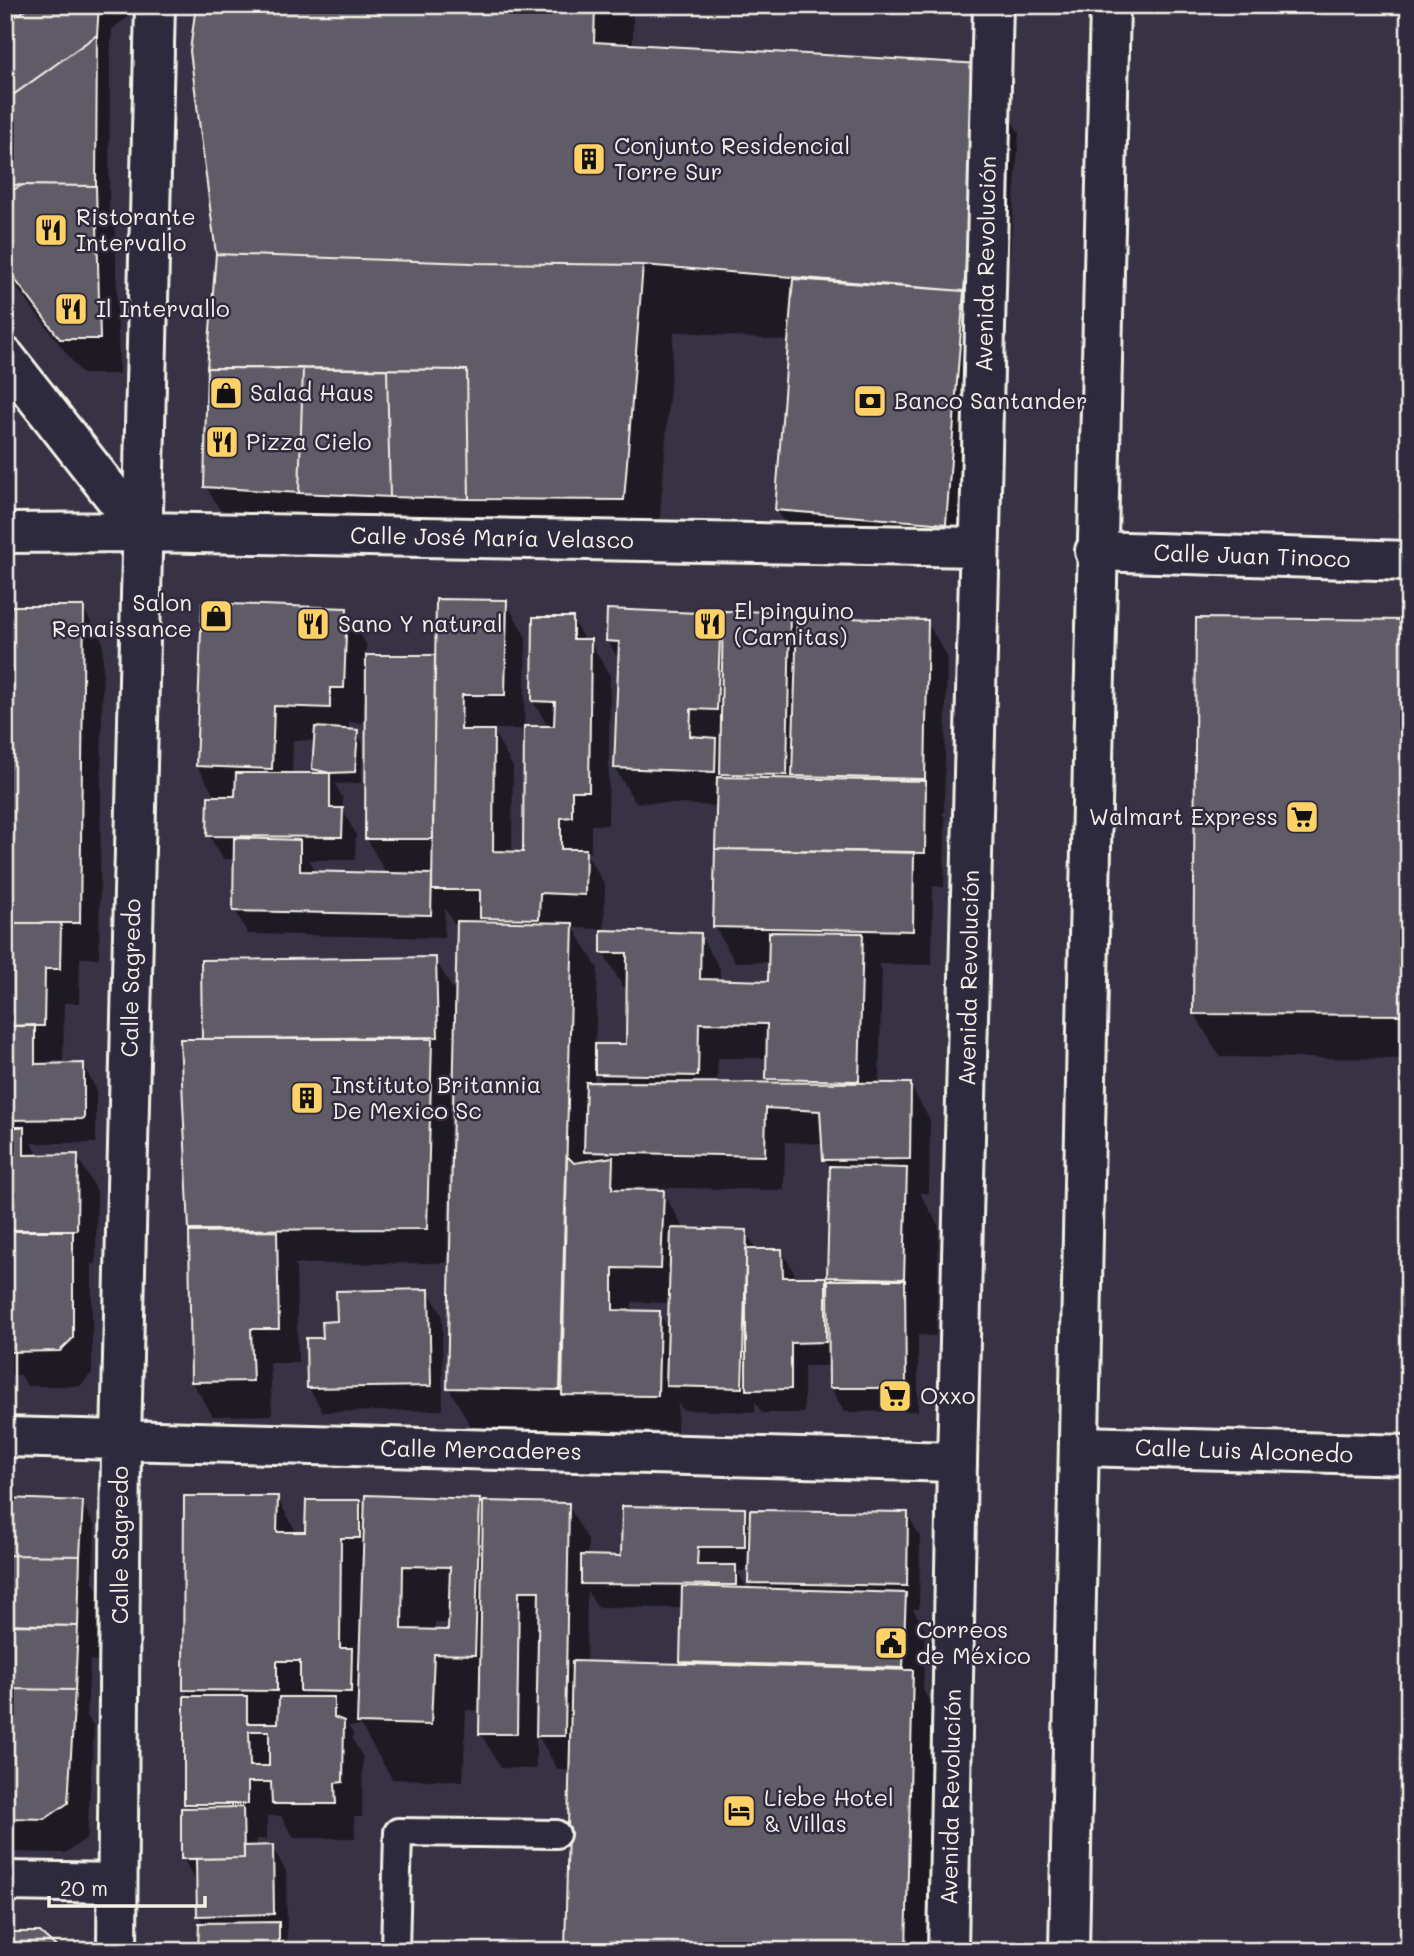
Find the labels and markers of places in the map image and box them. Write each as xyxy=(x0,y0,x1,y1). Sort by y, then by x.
place label: Conjunto Residencial Torre Sur xyxy=(614,130,850,186)
building icon: Conjunto Residencial Torre Sur xyxy=(570,140,608,178)
place label: Ristorante Intervallo xyxy=(76,201,196,257)
restaurant icon: Ristorante Intervallo xyxy=(32,211,70,249)
restaurant icon: Il Intervallo xyxy=(52,290,90,328)
place label: Il Intervallo xyxy=(96,293,230,323)
shop icon: Salad Haus xyxy=(207,374,245,412)
place label: Salad Haus xyxy=(250,377,374,407)
bank icon: Banco Santander xyxy=(851,382,889,420)
place label: Banco Santander xyxy=(894,385,1087,415)
restaurant icon: Pizza Cielo xyxy=(203,423,241,461)
place label: Pizza Cielo xyxy=(246,426,371,456)
place label: Salon Renaissance xyxy=(52,587,192,643)
place label: El pinguino (Carnitas) xyxy=(734,595,854,651)
shop icon: Salon Renaissance xyxy=(197,597,235,635)
restaurant icon: Sano Y natural xyxy=(294,605,332,643)
restaurant icon: El pinguino (Carnitas) xyxy=(691,605,729,643)
place label: Sano Y natural xyxy=(338,608,503,638)
supermarket icon: Walmart Express xyxy=(1283,798,1321,836)
place label: Walmart Express xyxy=(1089,801,1278,831)
place label: Instituto Britannia De Mexico Sc xyxy=(332,1069,541,1125)
building icon: Instituto Britannia De Mexico Sc xyxy=(288,1079,326,1117)
supermarket icon: Oxxo xyxy=(876,1377,914,1415)
place label: Oxxo xyxy=(920,1380,975,1410)
place label: Correos de México xyxy=(916,1614,1031,1670)
public building icon: Correos de México xyxy=(872,1624,910,1662)
place label: Liebe Hotel & Villas xyxy=(764,1782,894,1838)
hotel icon: Liebe Hotel & Villas xyxy=(720,1792,758,1830)

